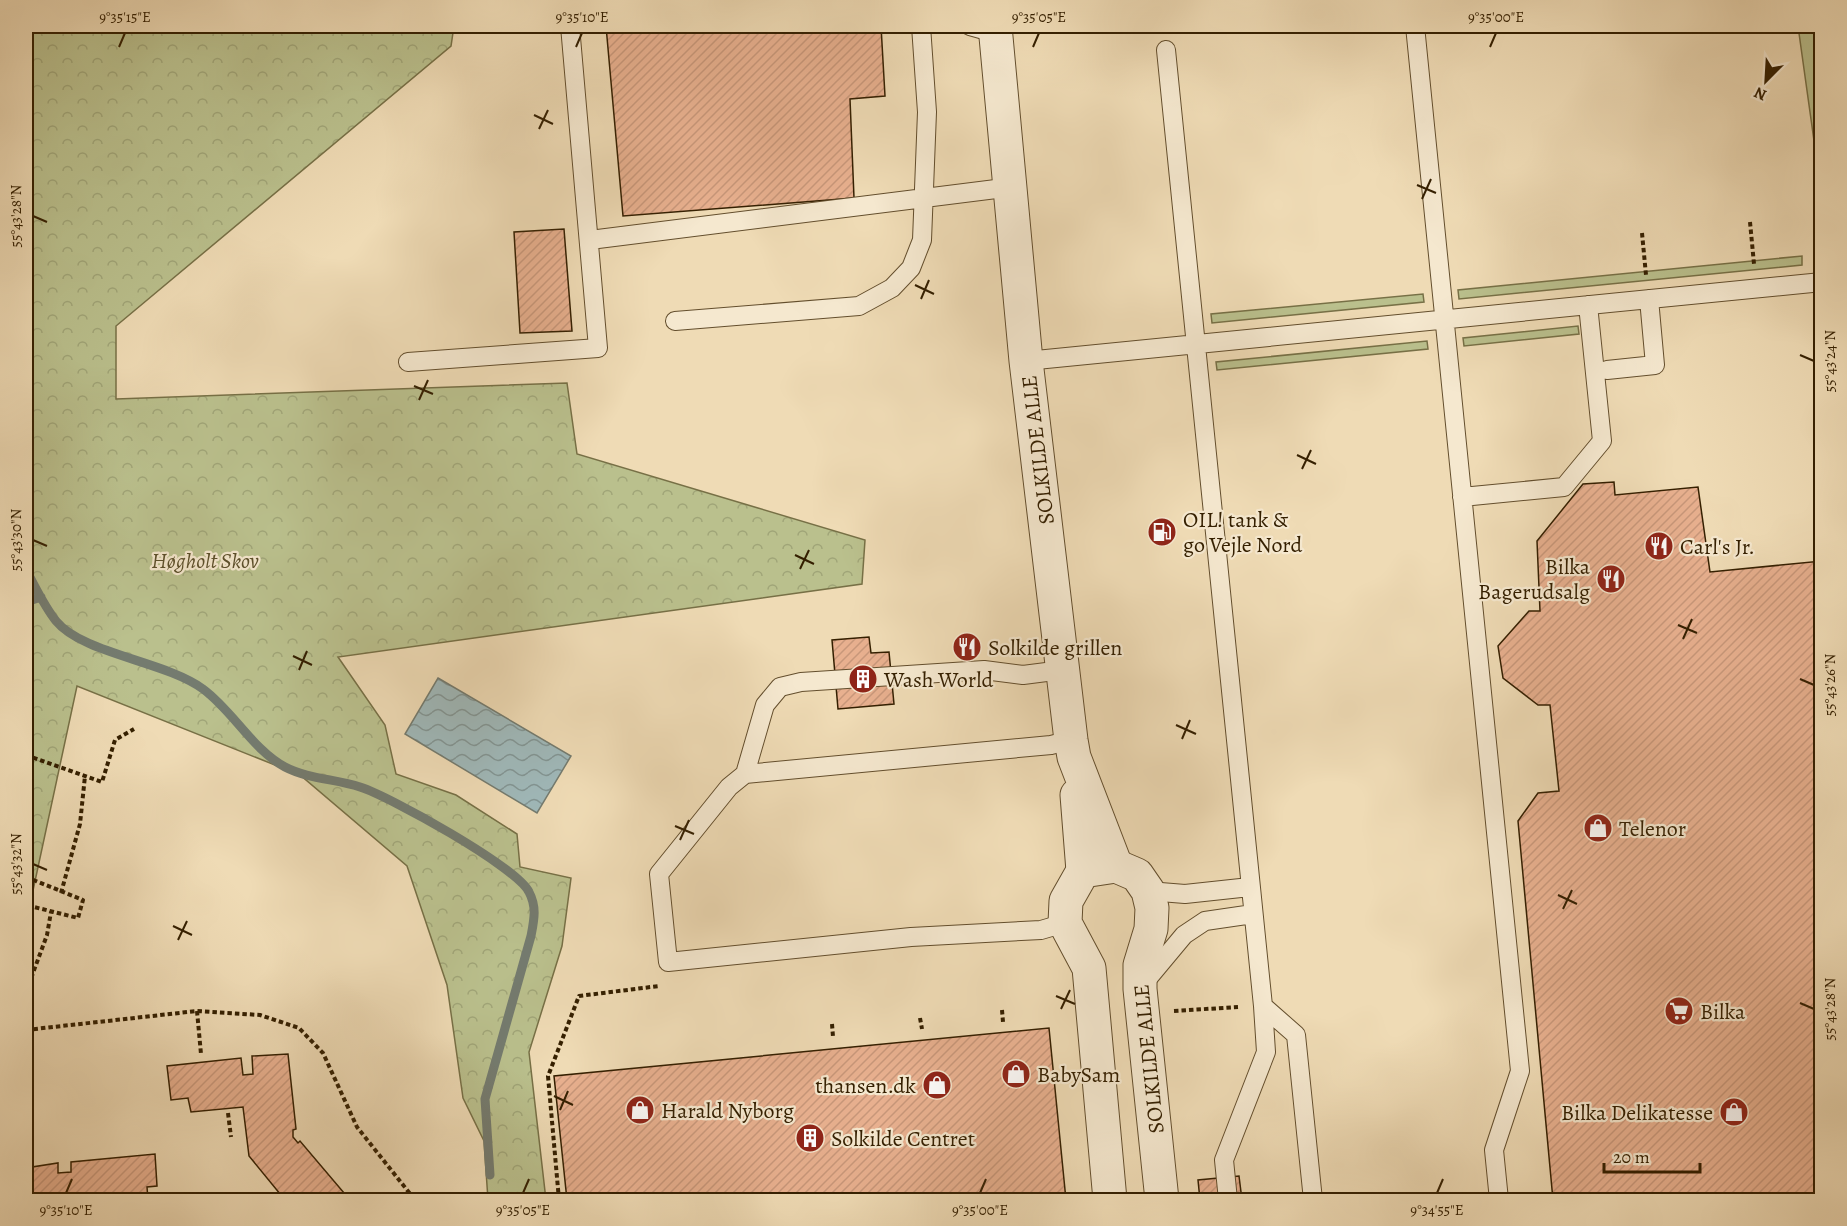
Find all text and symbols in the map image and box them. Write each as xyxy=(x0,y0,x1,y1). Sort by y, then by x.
text: 9°35'15"E xyxy=(99,7,151,27)
text: 9°35'10"E xyxy=(555,7,609,27)
text: 9°35'05"E xyxy=(1012,7,1066,27)
text: 9°35'00"E xyxy=(1468,7,1524,27)
north arrow xyxy=(1736,51,1796,111)
text: N xyxy=(1750,81,1770,106)
text: 55°43'28"N xyxy=(6,184,26,247)
text: 55°43'24"N xyxy=(1820,330,1840,392)
street label: SOLKILDE ALLE xyxy=(1014,374,1062,526)
place label: OIL! tank & go Vejle Nord xyxy=(1183,505,1303,560)
text: 55°43'30"N xyxy=(6,508,26,571)
fuel station icon: OIL! tank & go Vejle Nord xyxy=(1146,516,1178,548)
restaurant icon: Carl's Jr. xyxy=(1643,530,1675,562)
place label: Carl's Jr. xyxy=(1680,532,1755,562)
park label: Høgholt Skov xyxy=(151,546,259,576)
place label: Bilka Bagerudsalg xyxy=(1478,552,1591,607)
restaurant icon: Bilka Bagerudsalg xyxy=(1595,563,1627,595)
restaurant icon: Solkilde grillen xyxy=(951,631,983,663)
place label: Solkilde grillen xyxy=(988,633,1122,663)
text: 55°43'26"N xyxy=(1820,654,1840,716)
building icon: Wash World xyxy=(847,663,879,695)
place label: Wash World xyxy=(883,665,994,695)
shop icon: Telenor xyxy=(1582,812,1614,844)
place label: Telenor xyxy=(1619,814,1686,844)
text: 55°43'32"N xyxy=(6,833,26,895)
text: 55°43'28"N xyxy=(1820,977,1840,1040)
street label: SOLKILDE ALLE xyxy=(1126,983,1172,1135)
supermarket icon: Bilka xyxy=(1663,995,1695,1027)
place label: Bilka xyxy=(1700,997,1746,1027)
shop icon: BabySam xyxy=(1000,1058,1032,1090)
place label: BabySam xyxy=(1037,1060,1120,1090)
shop icon: thansen.dk xyxy=(921,1069,953,1101)
place label: thansen.dk xyxy=(815,1071,916,1101)
shop icon: Harald Nyborg xyxy=(624,1094,656,1126)
place label: Harald Nyborg xyxy=(661,1096,794,1126)
shop icon: Bilka Delikatesse xyxy=(1718,1096,1750,1128)
place label: Bilka Delikatesse xyxy=(1561,1098,1713,1128)
building icon: Solkilde Centret xyxy=(794,1122,826,1154)
place label: Solkilde Centret xyxy=(831,1124,975,1154)
scale bar xyxy=(1604,1136,1700,1174)
text: 20 m xyxy=(1613,1145,1650,1169)
text: 9°35'10"E xyxy=(39,1200,93,1220)
text: 9°35'05"E xyxy=(496,1200,550,1220)
text: 9°35'00"E xyxy=(952,1200,1008,1220)
text: 9°34'55"E xyxy=(1410,1200,1464,1220)

